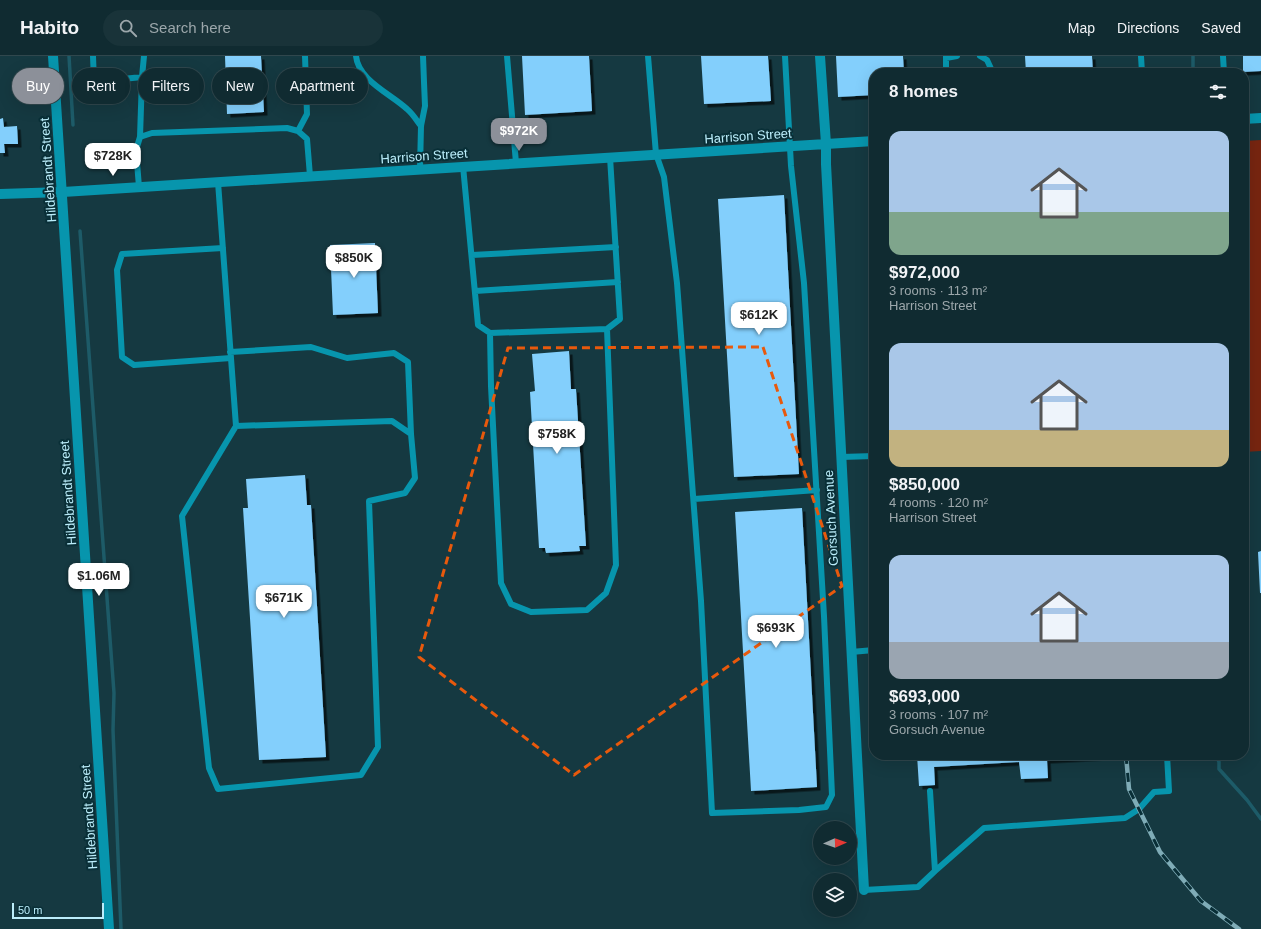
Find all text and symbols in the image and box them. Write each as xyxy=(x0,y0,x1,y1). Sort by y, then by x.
search box xyxy=(103,10,383,46)
text: Habito xyxy=(20,17,79,38)
icon: search xyxy=(117,17,139,39)
text: Search here xyxy=(149,19,231,36)
text: Map xyxy=(1068,20,1095,36)
text: Directions xyxy=(1117,20,1179,36)
text: Saved xyxy=(1201,20,1241,36)
chip: Buy xyxy=(12,68,64,104)
chip: Rent xyxy=(72,68,130,104)
chip: Filters xyxy=(138,68,204,104)
chip: New xyxy=(212,68,268,104)
chip: Apartment xyxy=(276,68,368,104)
icon: filters xyxy=(1207,81,1229,103)
text: 8 homes xyxy=(889,82,958,101)
street label: Hildebrandt Street xyxy=(37,117,59,223)
pin: $972K xyxy=(491,118,547,152)
text: $972K xyxy=(500,123,538,138)
street label: Harrison Street xyxy=(704,125,793,147)
pin: $728K xyxy=(85,143,141,177)
street label: Harrison Street xyxy=(380,145,469,167)
text: $728K xyxy=(94,148,132,163)
icon: home xyxy=(1023,157,1095,229)
pin: $850K xyxy=(326,245,382,279)
text: $850K xyxy=(335,250,373,265)
text: $972,000 xyxy=(889,263,960,282)
text: 3 rooms · 113 m² xyxy=(889,283,987,298)
text: Harrison Street xyxy=(889,298,976,313)
pin: $612K xyxy=(731,302,787,336)
text: $612K xyxy=(740,307,778,322)
icon: home xyxy=(1023,369,1095,441)
pin: $758K xyxy=(529,421,585,455)
text: $758K xyxy=(538,426,576,441)
street label: Hildebrandt Street xyxy=(57,440,79,546)
street label: Gorsuch Avenue xyxy=(821,470,841,566)
text: $850,000 xyxy=(889,475,960,494)
text: 4 rooms · 120 m² xyxy=(889,495,988,510)
text: Harrison Street xyxy=(889,510,976,525)
pin: $1.06M xyxy=(66,563,132,597)
text: $1.06M xyxy=(77,568,121,583)
icon: home xyxy=(1023,581,1095,653)
pin: $671K xyxy=(256,585,312,619)
text: $671K xyxy=(265,590,303,605)
pin: $693K xyxy=(748,615,804,649)
text: $693K xyxy=(757,620,795,635)
text: $693,000 xyxy=(889,687,960,706)
text: 3 rooms · 107 m² xyxy=(889,707,988,722)
text: Gorsuch Avenue xyxy=(889,722,985,737)
street label: Hildebrandt Street xyxy=(78,764,100,870)
north arrow xyxy=(813,821,857,865)
map controls xyxy=(813,821,857,917)
button: layers xyxy=(813,873,857,917)
scale bar xyxy=(12,901,104,920)
text: 50 m xyxy=(18,904,42,916)

